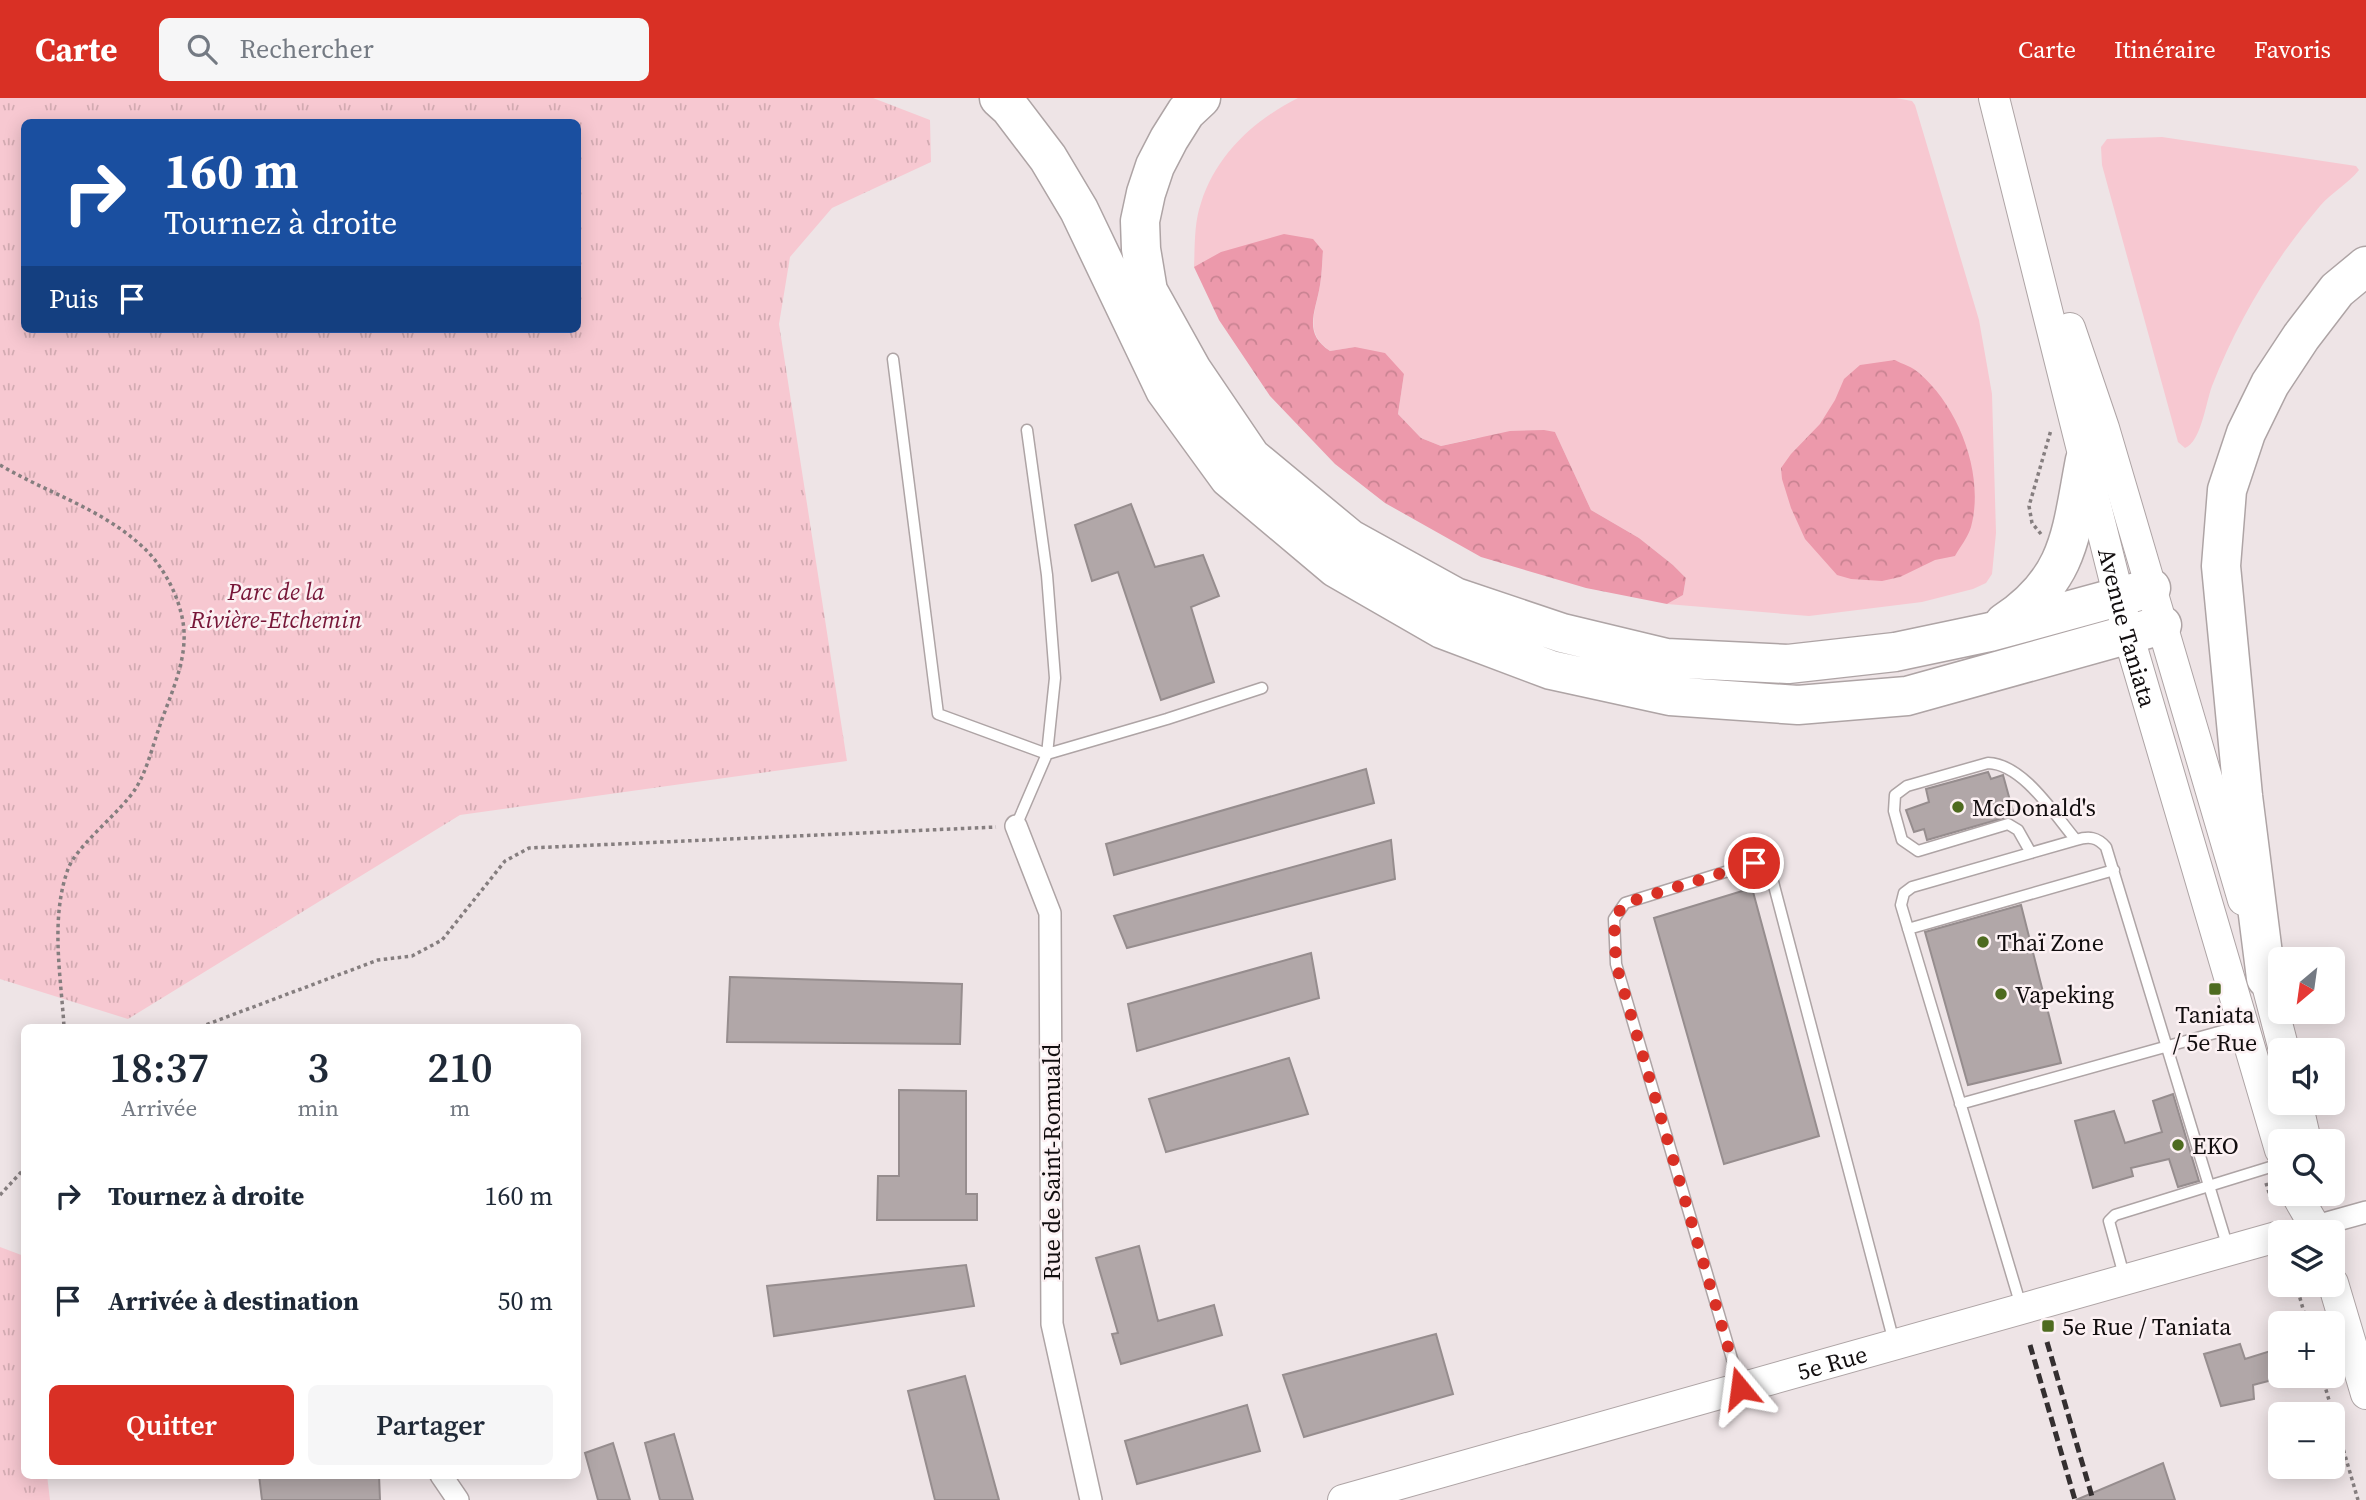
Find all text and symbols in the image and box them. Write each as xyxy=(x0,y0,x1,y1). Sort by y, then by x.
search box xyxy=(159,18,649,81)
text: Carte xyxy=(35,27,117,72)
icon: search xyxy=(183,30,221,68)
text: Rechercher xyxy=(239,31,374,67)
text: Carte xyxy=(2018,33,2076,66)
text: Itinéraire xyxy=(2114,33,2216,66)
text: Favoris xyxy=(2254,33,2331,66)
text: 160 m xyxy=(164,137,299,204)
icon: right xyxy=(49,147,140,238)
text: Tournez à droite xyxy=(164,201,397,245)
icon: arrive xyxy=(113,280,151,318)
text: Puis xyxy=(49,281,99,317)
street label: Avenue Taniata xyxy=(2091,544,2165,712)
park label: Parc de la Rivière-Etchemin xyxy=(189,575,363,636)
place label: McDonald's xyxy=(1972,791,2096,824)
marker: McDonald's xyxy=(1950,799,1966,815)
pin xyxy=(1724,833,1784,893)
icon: arrive xyxy=(1735,844,1773,882)
place label: Thaï Zone xyxy=(1997,926,2104,959)
marker: Thaï Zone xyxy=(1975,934,1991,950)
north arrow xyxy=(2268,947,2345,1024)
map controls xyxy=(2268,947,2345,1479)
place label: Vapeking xyxy=(2015,978,2114,1011)
marker: Taniata / 5e Rue xyxy=(2207,981,2223,997)
marker: Vapeking xyxy=(1993,986,2009,1002)
place label: Taniata / 5e Rue xyxy=(2173,998,2257,1059)
text: 18:37 xyxy=(109,1038,209,1096)
text: 3 xyxy=(307,1038,329,1096)
text: 210 xyxy=(427,1038,493,1096)
button: sound xyxy=(2268,1038,2345,1115)
street label: Rue de Saint-Romuald xyxy=(1035,1043,1068,1280)
text: Arrivée xyxy=(121,1092,197,1124)
text: min xyxy=(297,1092,339,1124)
text: m xyxy=(450,1092,470,1124)
place label: EKO xyxy=(2192,1129,2239,1162)
button: search xyxy=(2268,1129,2345,1206)
marker: EKO xyxy=(2170,1137,2186,1153)
icon: right xyxy=(49,1177,87,1215)
text: Tournez à droite xyxy=(108,1178,304,1214)
text: 160 m xyxy=(485,1178,553,1214)
button: layers xyxy=(2268,1220,2345,1297)
icon: arrive xyxy=(49,1282,87,1320)
text: Arrivée à destination xyxy=(108,1283,359,1319)
text: 50 m xyxy=(498,1283,553,1319)
place label: 5e Rue / Taniata xyxy=(2062,1310,2232,1343)
button: + xyxy=(2268,1311,2345,1388)
marker: 5e Rue / Taniata xyxy=(2040,1318,2056,1334)
street label: 5e Rue xyxy=(1793,1337,1871,1388)
position arrow xyxy=(1703,1351,1777,1425)
button: Quitter xyxy=(49,1385,294,1465)
button: Partager xyxy=(308,1385,553,1465)
button: − xyxy=(2268,1402,2345,1479)

